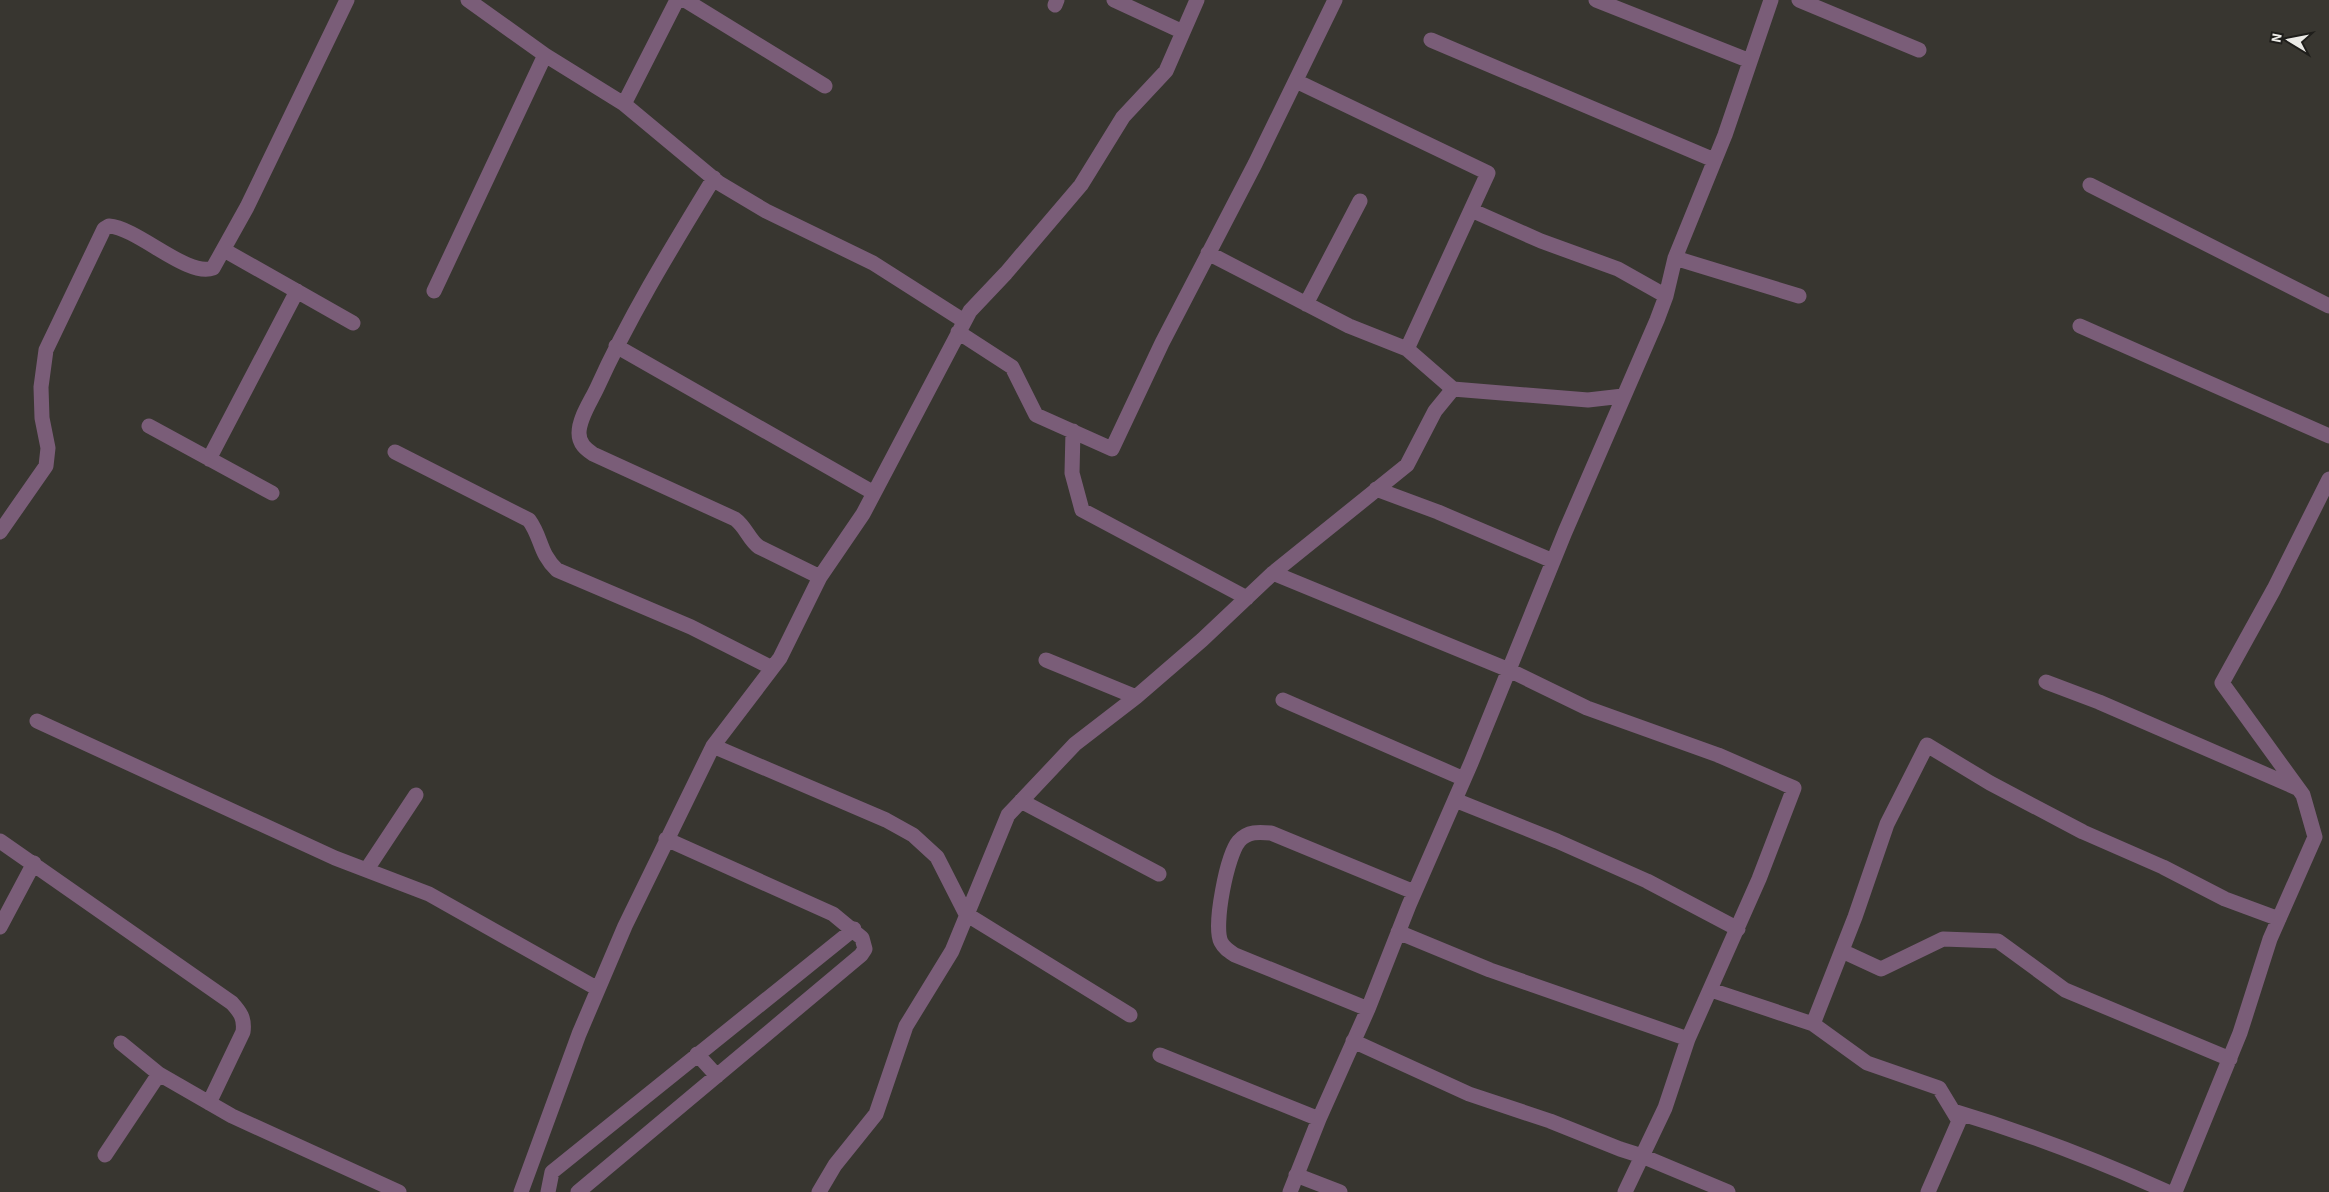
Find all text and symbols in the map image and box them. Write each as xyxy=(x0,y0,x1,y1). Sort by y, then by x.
north arrow xyxy=(2264,15,2314,65)
text: N xyxy=(2267,32,2288,44)

